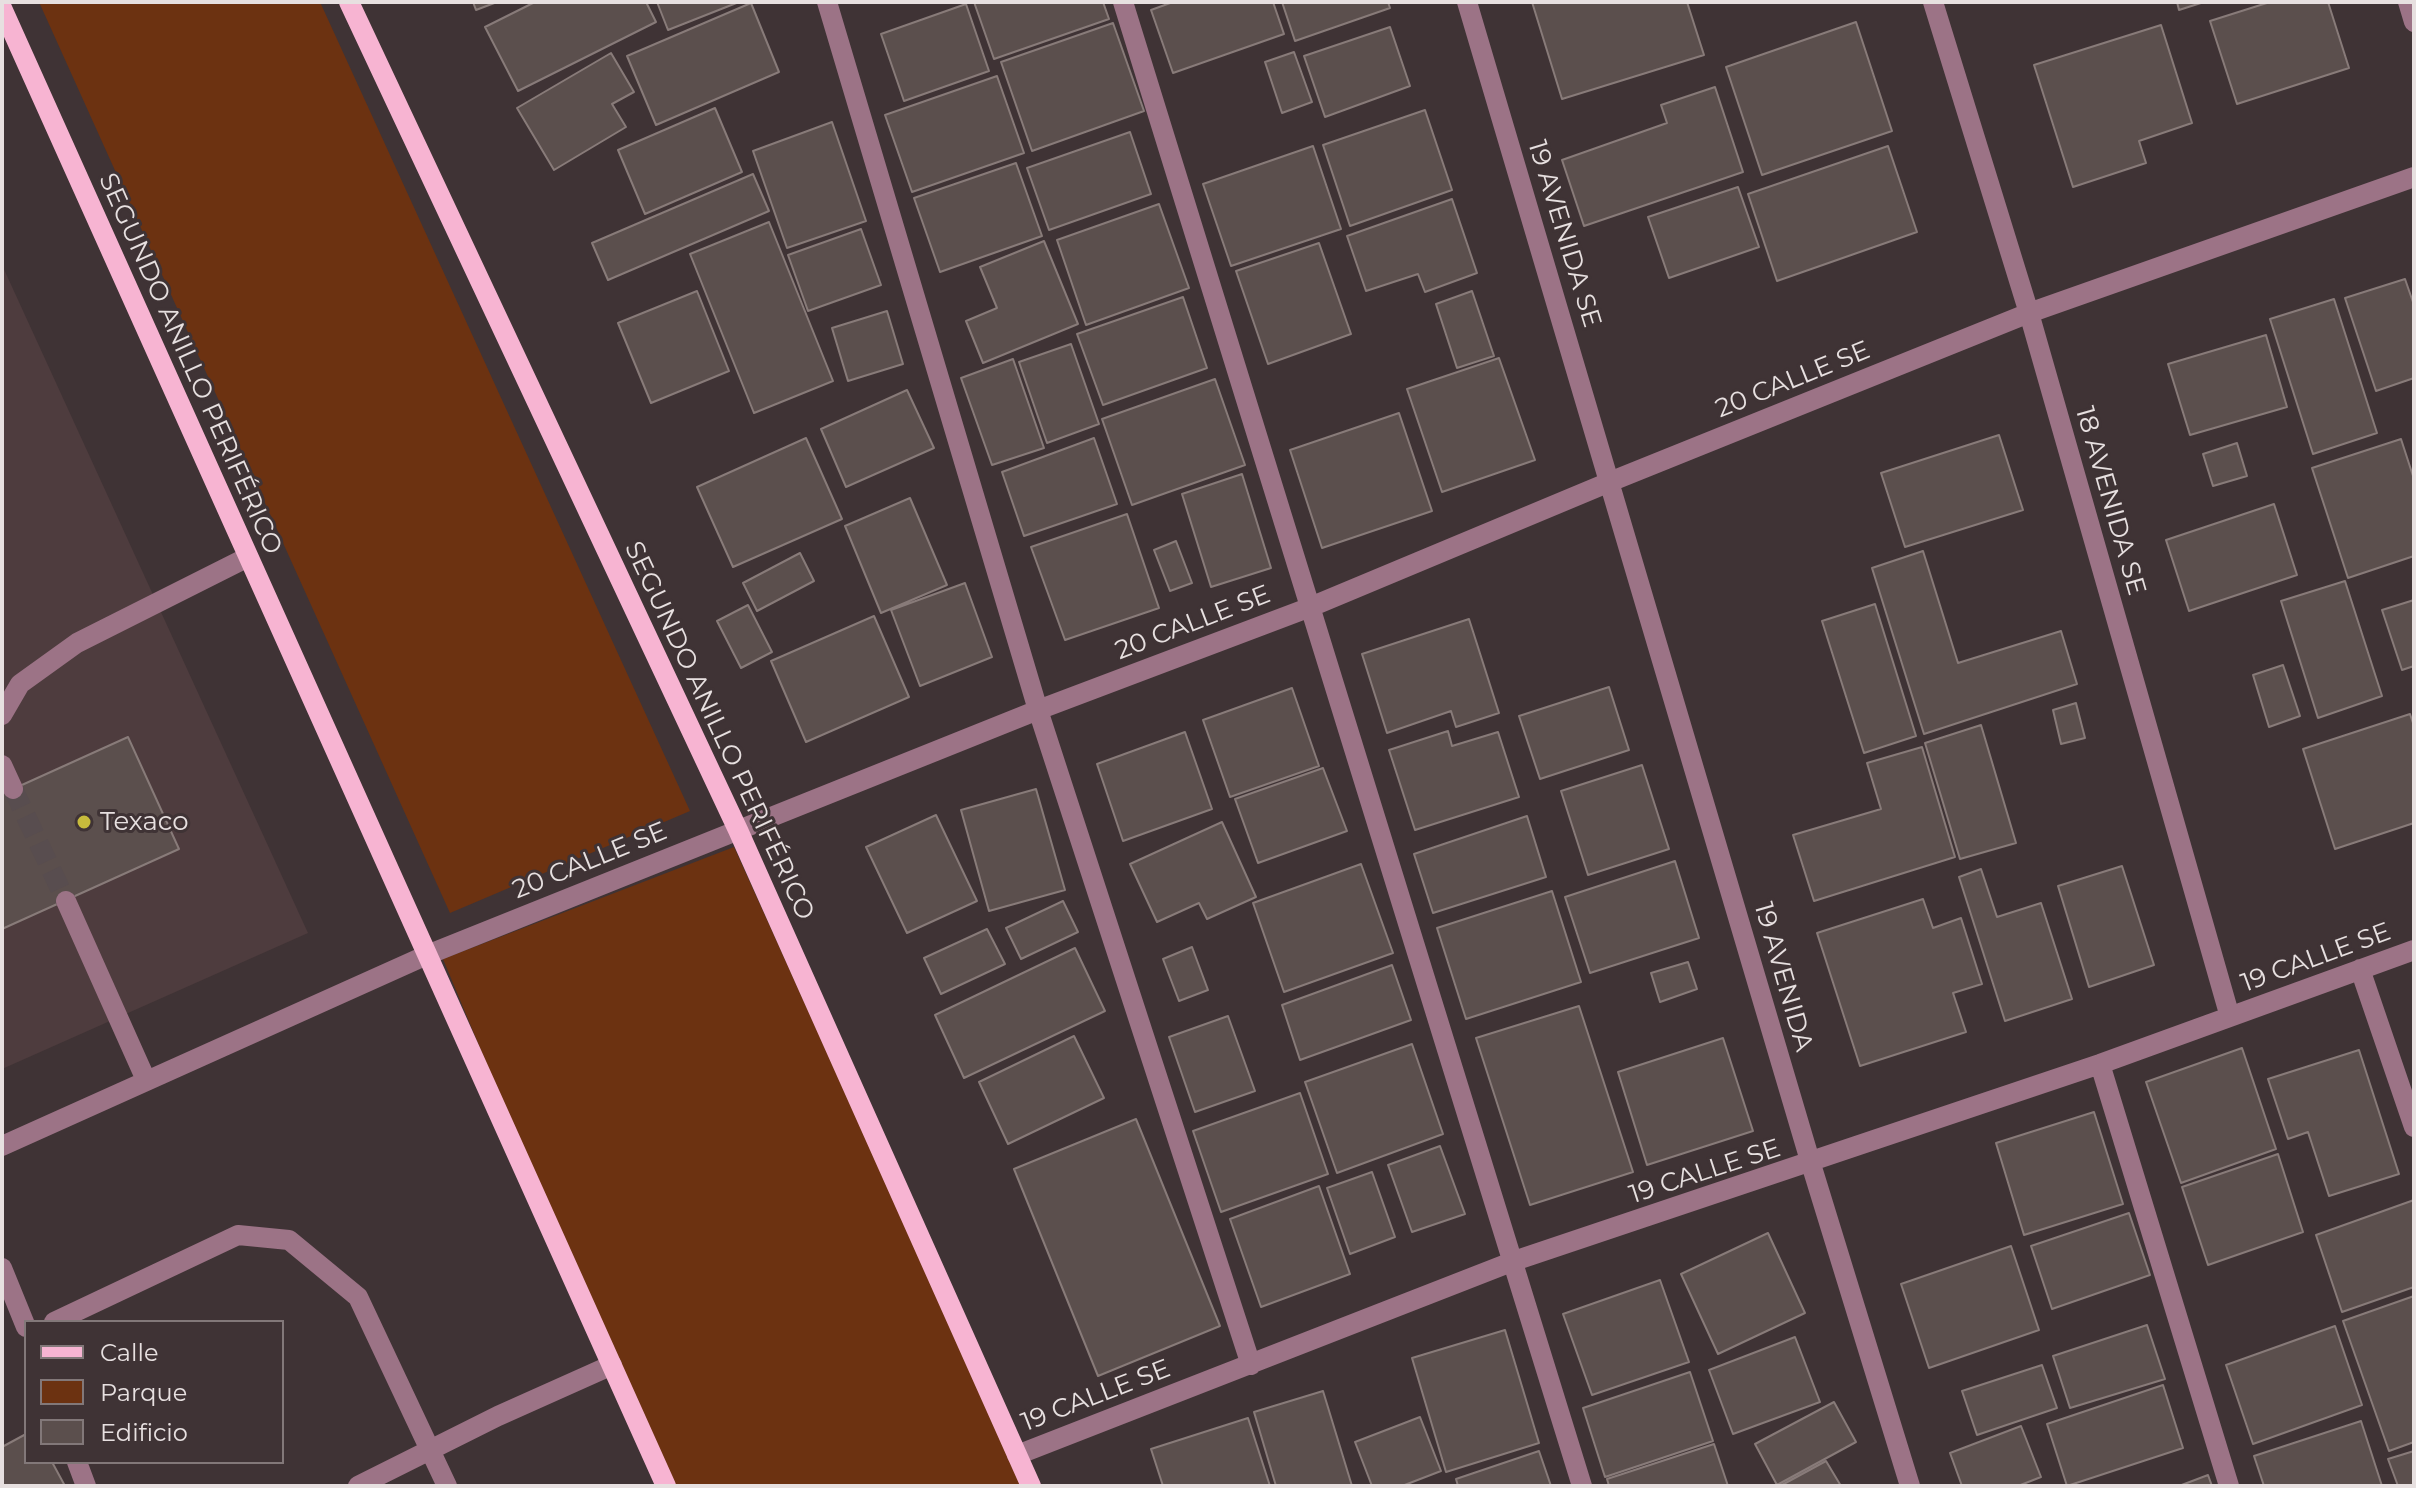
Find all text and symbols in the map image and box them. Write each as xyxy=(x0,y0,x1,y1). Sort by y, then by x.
street label: 19 AVENIDA SE xyxy=(1521,137,1607,331)
street label: SEGUNDO ANILLO PERIFÉRICO xyxy=(92,169,288,559)
street label: 20 CALLE SE xyxy=(1711,335,1875,425)
street label: 18 AVENIDA SE xyxy=(2068,403,2152,599)
street label: SEGUNDO ANILLO PERIFÉRICO xyxy=(617,537,821,925)
street label: 20 CALLE SE xyxy=(1111,579,1275,667)
place label: Texaco xyxy=(100,806,188,838)
marker: Texaco xyxy=(75,813,93,831)
street label: 20 CALLE SE xyxy=(508,816,672,906)
street label: 19 AVENIDA xyxy=(1747,899,1819,1055)
street label: 19 CALLE SE xyxy=(2237,917,2395,999)
street label: 19 CALLE SE xyxy=(1626,1133,1784,1211)
legend xyxy=(24,1320,284,1464)
text: Calle xyxy=(100,1338,158,1367)
street label: 19 CALLE SE xyxy=(1017,1353,1175,1439)
text: Parque xyxy=(100,1378,187,1407)
text: Edificio xyxy=(100,1418,188,1447)

